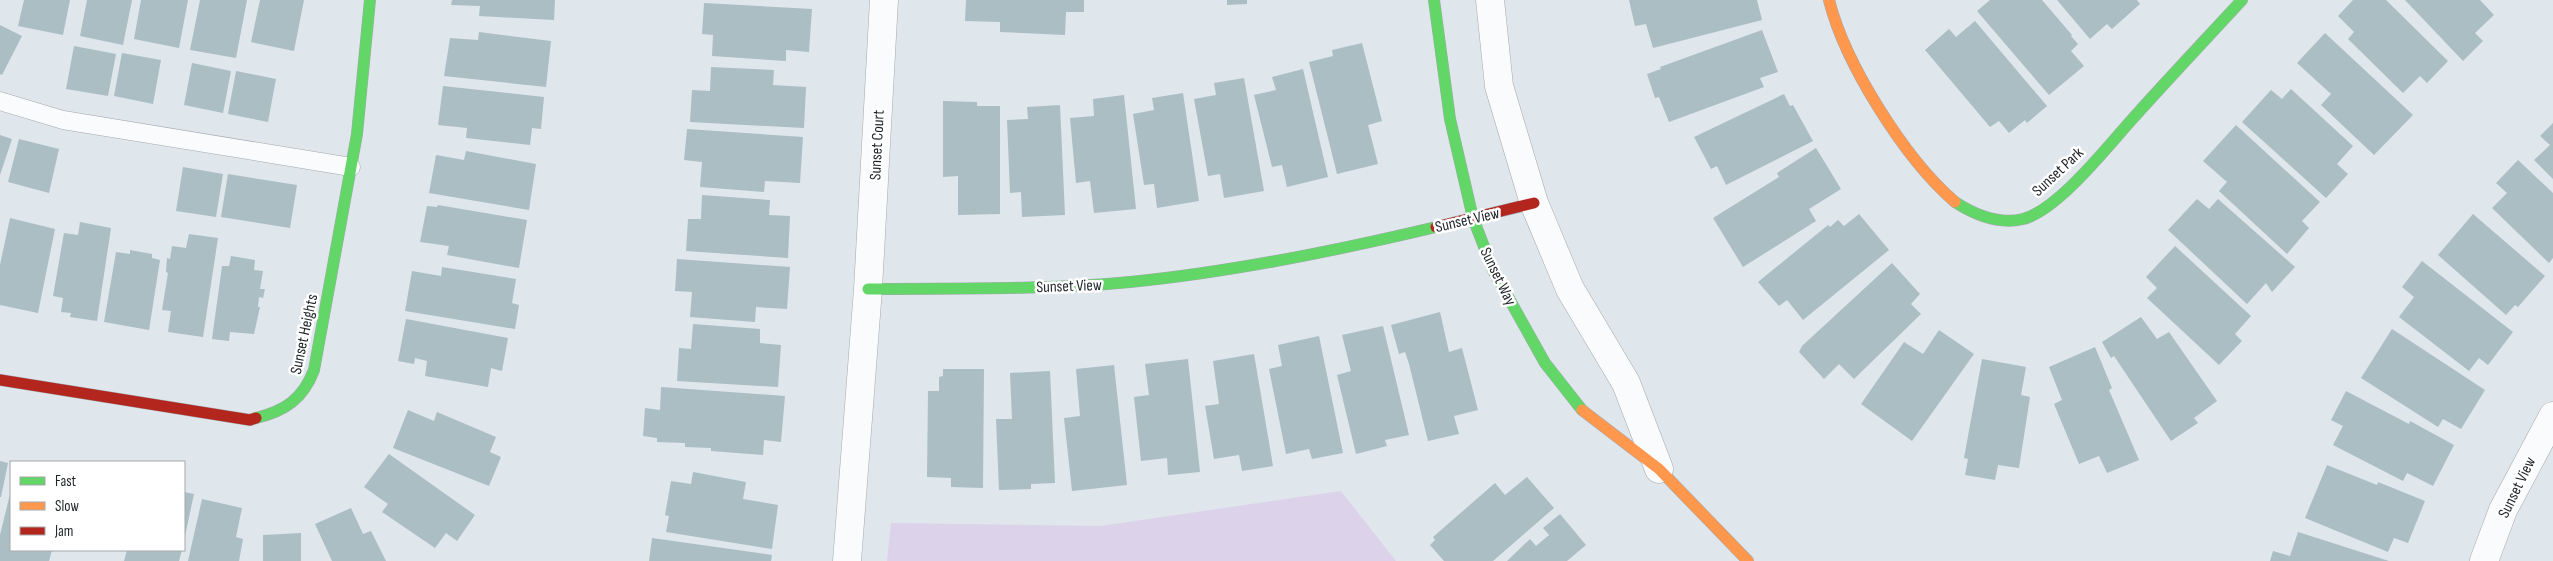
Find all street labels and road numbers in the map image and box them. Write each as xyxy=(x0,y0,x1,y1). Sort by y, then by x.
street label: Sunset Court xyxy=(866,109,889,181)
street label: Sunset Park xyxy=(2028,144,2088,201)
street label: Sunset View xyxy=(1433,204,1501,237)
street label: Sunset Way xyxy=(1475,245,1520,309)
street label: Sunset View xyxy=(1036,276,1102,297)
street label: Sunset Heights xyxy=(287,292,322,376)
street label: Sunset View xyxy=(2494,454,2540,521)

